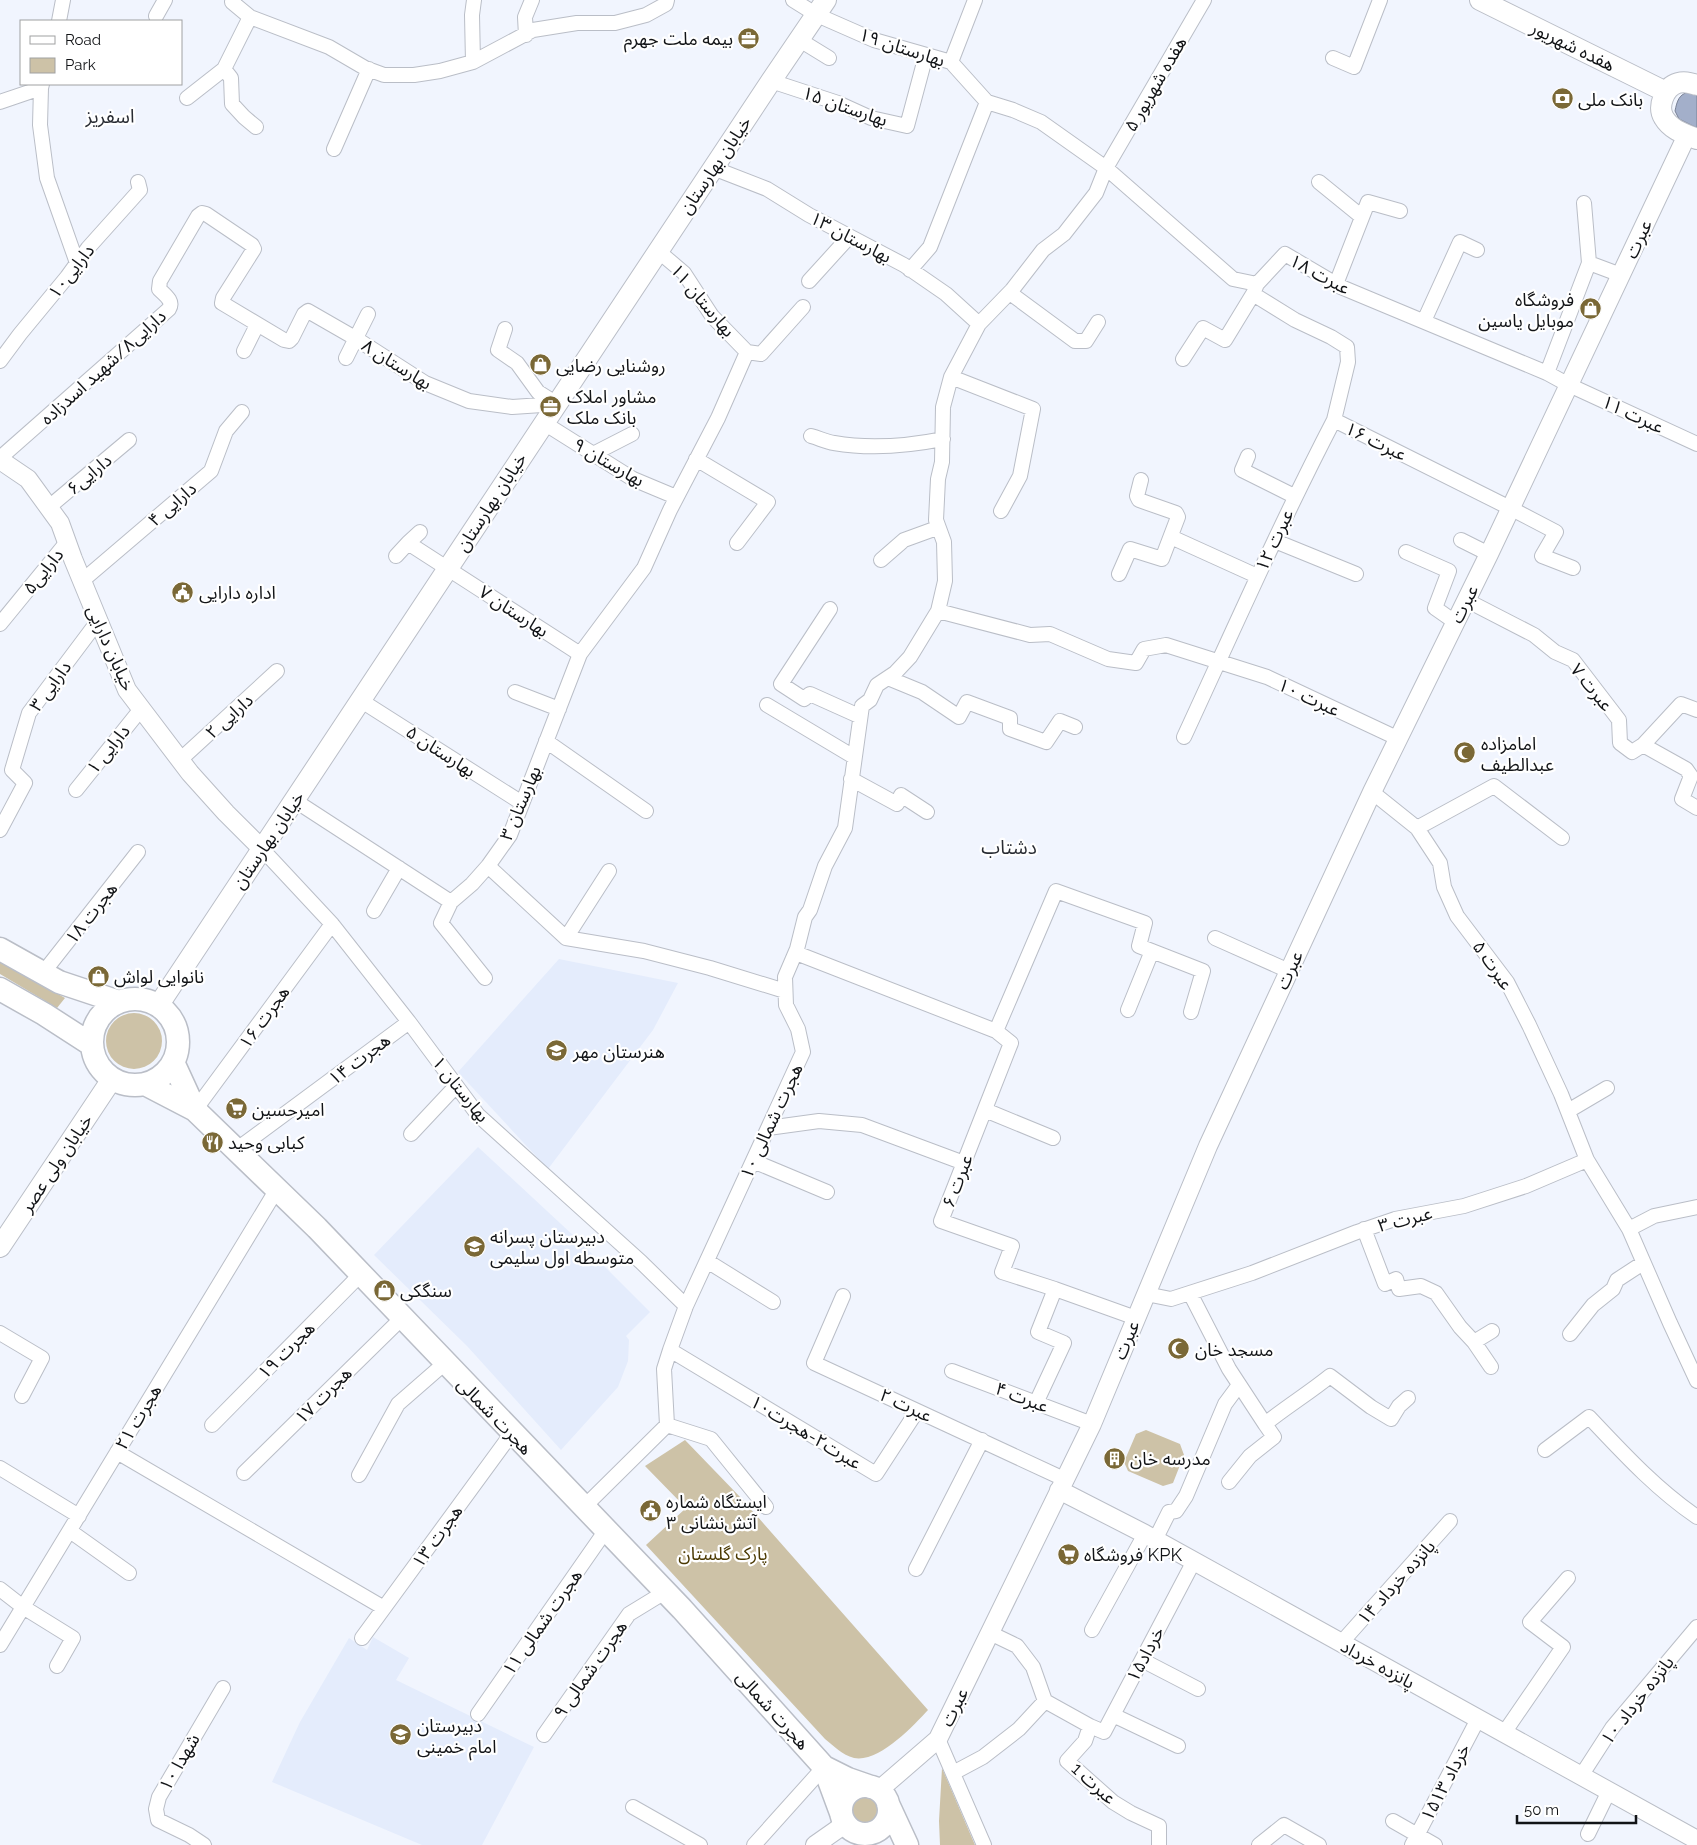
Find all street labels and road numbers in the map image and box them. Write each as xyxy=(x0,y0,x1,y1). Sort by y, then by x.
street label: هفده شهریور xyxy=(1526,16,1619,76)
street label: بهارستان ۱۹ xyxy=(856,23,947,72)
street label: هفده شهریور ۵ xyxy=(1119,33,1191,136)
street label: بهارستان ۱۵ xyxy=(799,82,890,131)
street label: خیابان بهارستان xyxy=(675,112,756,218)
street label: بهارستان ۱۳ xyxy=(806,207,895,268)
street label: عبرت xyxy=(1620,216,1657,262)
street label: دارایی۱۰ xyxy=(43,240,99,303)
street label: عبرت ۱۸ xyxy=(1286,249,1354,300)
street label: بهارستان ۱۱ xyxy=(666,259,740,341)
street label: دارایی۸/شهید اسدزاده xyxy=(36,305,171,430)
street label: بهارستان ۸ xyxy=(358,334,436,395)
street label: عبرت ۱۱ xyxy=(1598,391,1667,438)
street label: عبرت ۱۶ xyxy=(1342,417,1410,466)
street label: بهارستان ۹ xyxy=(569,433,648,492)
street label: دارایی۶ xyxy=(62,449,116,500)
street label: خیابان بهارستان xyxy=(451,449,531,556)
street label: دارایی ۴ xyxy=(144,477,201,531)
street label: عبرت ۱۲ xyxy=(1251,506,1298,575)
street label: دارایی۵ xyxy=(18,544,68,599)
street label: بهارستان ۷ xyxy=(475,581,553,642)
street label: عبرت xyxy=(1446,581,1483,627)
street label: خیابان دارایی xyxy=(82,602,139,694)
street label: دارایی ۳ xyxy=(25,657,76,716)
street label: عبرت ۷ xyxy=(1566,659,1618,716)
street label: عبرت ۱۰ xyxy=(1274,674,1343,721)
street label: دارایی ۲ xyxy=(201,689,258,744)
street label: دارایی ۱ xyxy=(82,720,135,778)
street label: بهارستان ۵ xyxy=(402,721,480,782)
street label: بهارستان ۳ xyxy=(495,763,546,844)
street label: خیابان بهارستان xyxy=(228,787,309,893)
street label: هجرت ۱۸ xyxy=(61,878,122,948)
street label: عبرت ۵ xyxy=(1468,936,1517,994)
street label: عبرت xyxy=(1271,947,1308,993)
street label: هجرت ۱۶ xyxy=(234,982,294,1053)
street label: هجرت ۱۴ xyxy=(324,1029,395,1090)
street label: بهارستان ۱ xyxy=(427,1052,494,1127)
street label: هجرت شمالی ۱۰ xyxy=(735,1060,808,1182)
street label: خیابان ولی عصر xyxy=(15,1110,97,1217)
street label: عبرت ۶ xyxy=(937,1152,978,1211)
street label: عبرت ۳ xyxy=(1376,1202,1435,1237)
street label: هجرت ۱۹ xyxy=(253,1317,320,1384)
street label: عبرت xyxy=(1108,1317,1144,1363)
street label: هجرت ۱۷ xyxy=(290,1362,357,1429)
street label: هجرت شمالی xyxy=(452,1373,537,1460)
street label: عبرت ۴ xyxy=(992,1377,1051,1418)
street label: هجرت ۲۱ xyxy=(110,1381,166,1454)
street label: عبرت ۲ xyxy=(876,1384,935,1427)
street label: عبرت۲-هجرت۱۰ xyxy=(746,1391,865,1474)
street label: هجرت ۱۳ xyxy=(407,1501,467,1572)
street label: پانزده خرداد ۱۴ xyxy=(1353,1535,1440,1629)
street label: هجرت شمالی ۱۱ xyxy=(498,1565,587,1679)
street label: هجرت شمالی ۹ xyxy=(549,1616,632,1722)
street label: ۱۵خرداد xyxy=(1122,1623,1169,1686)
street label: پانزده خرداد xyxy=(1337,1635,1419,1694)
street label: پانزده خرداد ۱۰ xyxy=(1596,1652,1679,1749)
street label: هجرت شمالی xyxy=(731,1666,814,1755)
street label: عبرت xyxy=(936,1684,973,1730)
street label: شهدا ۱۰ xyxy=(154,1730,204,1794)
street label: ۱۵خرداد ۱۳ xyxy=(1416,1740,1475,1825)
street label: عبرت 1 xyxy=(1067,1758,1121,1809)

